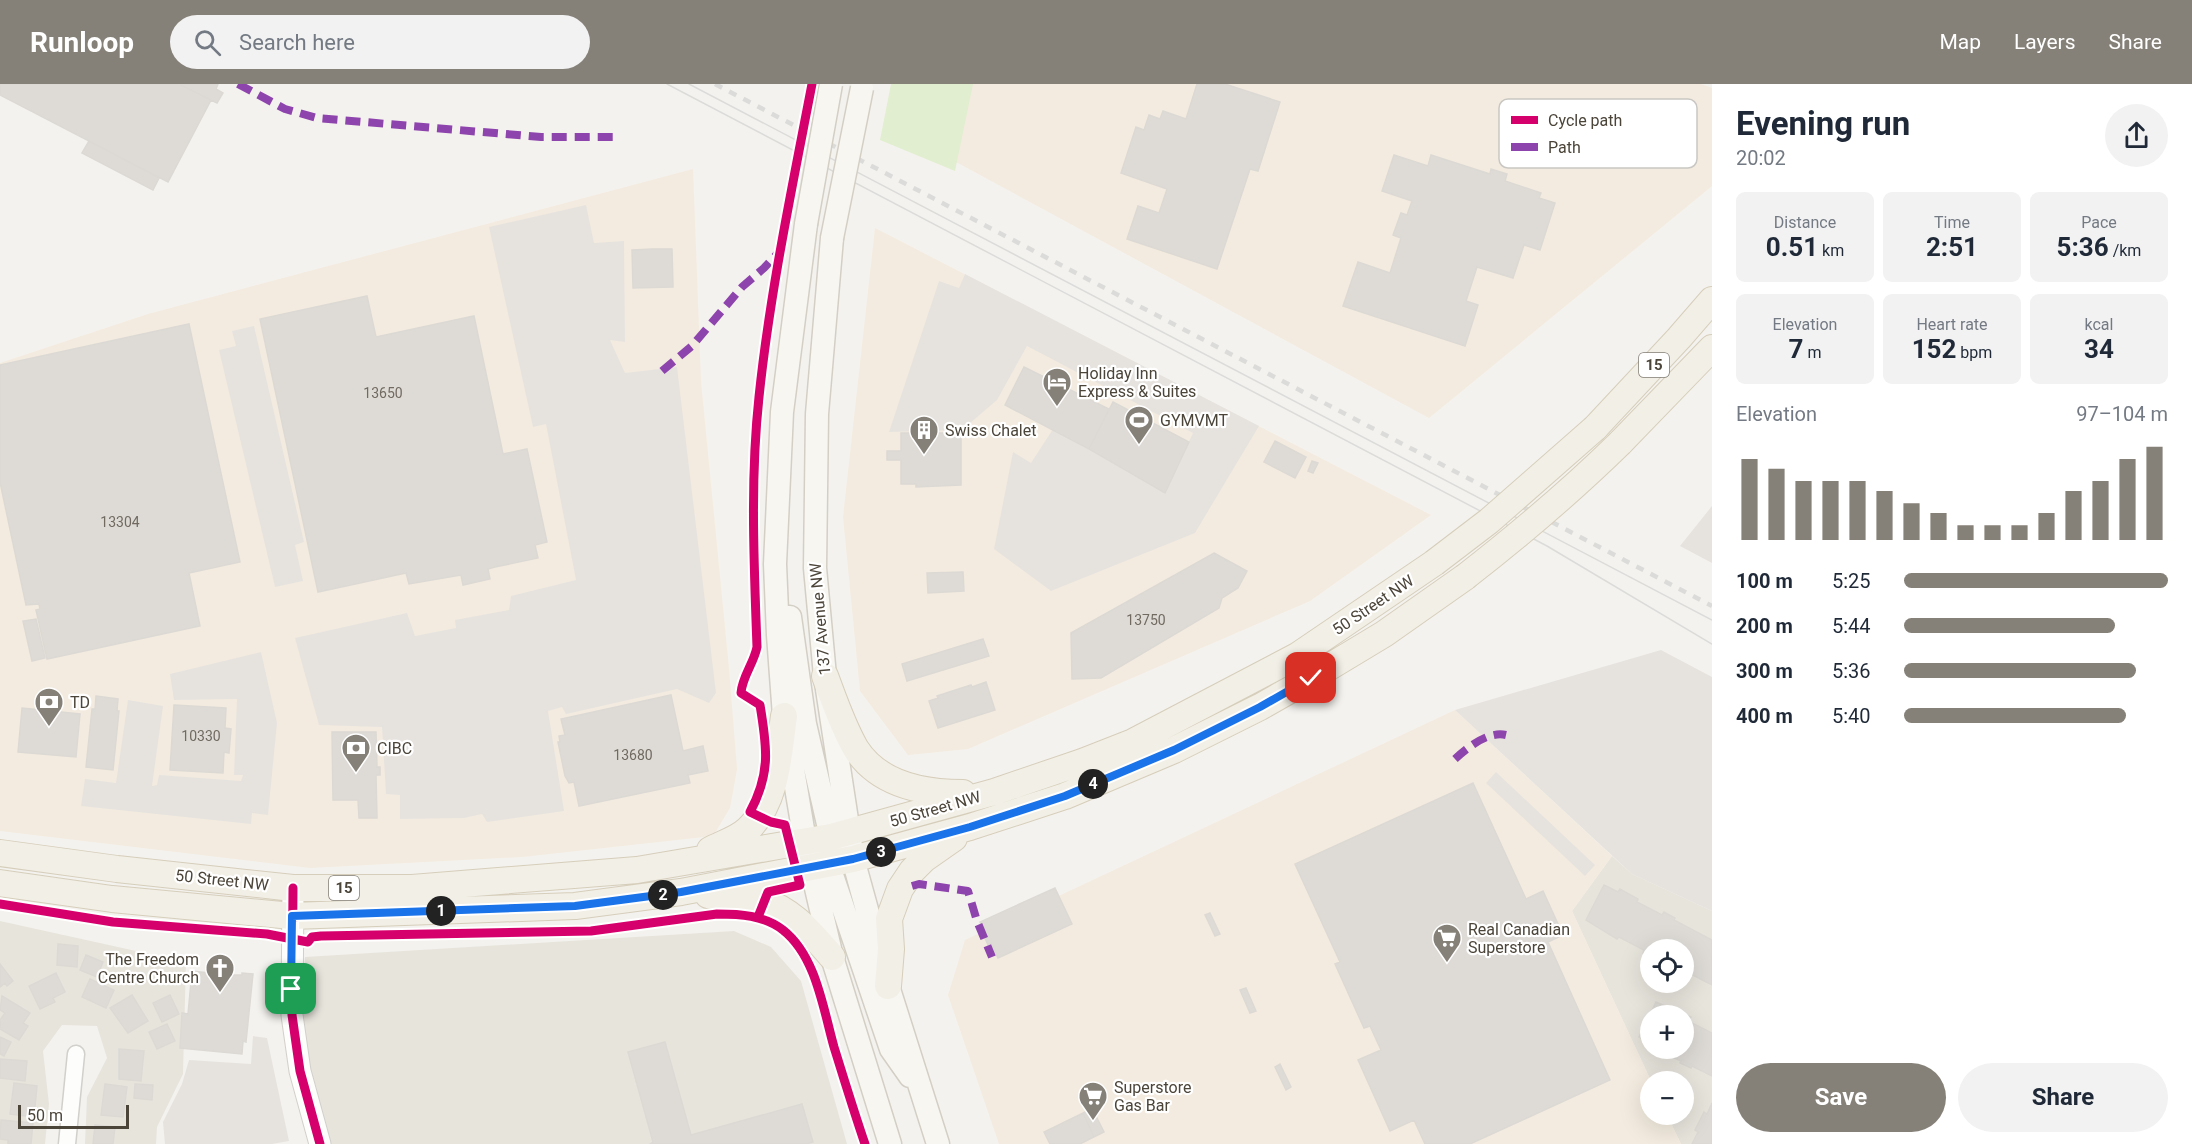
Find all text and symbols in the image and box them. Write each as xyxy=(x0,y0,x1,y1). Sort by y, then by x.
search box xyxy=(170,15,590,69)
text: Runloop xyxy=(30,26,134,59)
icon: search xyxy=(191,26,224,59)
text: Search here xyxy=(239,30,355,55)
text: Map xyxy=(1939,30,1981,54)
text: Layers xyxy=(2014,30,2075,54)
text: Share xyxy=(2108,30,2162,54)
legend xyxy=(1499,99,1697,168)
text: Evening run xyxy=(1736,104,1910,143)
button: share xyxy=(2105,104,2168,167)
text: Cycle path xyxy=(1548,111,1622,130)
text: Path xyxy=(1548,138,1581,157)
text: 20:02 xyxy=(1736,146,1786,170)
text: Distance xyxy=(1774,213,1836,232)
text: Time xyxy=(1934,213,1970,232)
text: Pace xyxy=(2081,213,2117,232)
text: 0.51 xyxy=(1766,232,1818,262)
text: 2:51 xyxy=(1926,232,1978,262)
text: 5:36 xyxy=(2057,232,2109,262)
text: km xyxy=(1818,241,1844,260)
text: /km xyxy=(2109,241,2141,260)
text: Elevation xyxy=(1773,315,1837,334)
text: Heart rate xyxy=(1916,315,1988,334)
text: kcal xyxy=(2085,315,2113,334)
text: 7 xyxy=(1789,334,1803,364)
text: 152 xyxy=(1912,334,1956,364)
text: 34 xyxy=(2084,334,2114,364)
text: m xyxy=(1803,343,1821,362)
text: bpm xyxy=(1956,343,1992,362)
road number: 15 xyxy=(1639,353,1669,377)
place label: Holiday Inn Express & Suites xyxy=(1078,364,1196,401)
hotel icon: Holiday Inn Express & Suites xyxy=(1041,366,1073,408)
house number: 13650 xyxy=(363,385,403,401)
text: Elevation xyxy=(1736,402,1817,426)
text: 97–104 m xyxy=(2076,402,2168,426)
sports icon: GYMVMT xyxy=(1123,404,1155,446)
place label: GYMVMT xyxy=(1160,411,1228,430)
building icon: Swiss Chalet xyxy=(908,414,940,456)
place label: Swiss Chalet xyxy=(945,421,1036,440)
house number: 13304 xyxy=(100,514,140,530)
street label: 137 Avenue NW xyxy=(806,562,834,676)
text: 100 m xyxy=(1736,569,1793,593)
text: 5:25 xyxy=(1832,569,1871,593)
street label: 50 Street NW xyxy=(1329,571,1417,639)
house number: 13750 xyxy=(1126,612,1166,628)
text: 200 m xyxy=(1736,614,1793,638)
text: 5:44 xyxy=(1832,614,1871,638)
pin xyxy=(1285,652,1336,703)
text: 300 m xyxy=(1736,659,1793,683)
text: 5:36 xyxy=(1832,659,1871,683)
icon: check xyxy=(1294,661,1327,694)
bank icon: TD xyxy=(33,686,65,728)
place label: TD xyxy=(70,693,90,712)
text: 400 m xyxy=(1736,704,1793,728)
text: 5:40 xyxy=(1832,704,1871,728)
house number: 10330 xyxy=(181,728,221,744)
bank icon: CIBC xyxy=(340,732,372,774)
place label: CIBC xyxy=(377,739,412,758)
house number: 13680 xyxy=(613,747,653,763)
pin: 4 xyxy=(1078,769,1108,799)
text: 4 xyxy=(1088,774,1098,793)
street label: 50 Street NW xyxy=(887,787,983,831)
pin: 3 xyxy=(866,837,896,867)
text: 3 xyxy=(876,842,886,861)
street label: 50 Street NW xyxy=(174,866,270,894)
road number: 15 xyxy=(329,876,359,900)
pin: 2 xyxy=(648,880,678,910)
text: 2 xyxy=(658,885,668,904)
pin: 1 xyxy=(426,896,456,926)
text: 1 xyxy=(436,901,446,920)
place label: Real Canadian Superstore xyxy=(1468,920,1570,957)
supermarket icon: Real Canadian Superstore xyxy=(1431,922,1463,964)
map controls xyxy=(1640,939,1694,1125)
button: locate xyxy=(1640,939,1694,993)
place label: The Freedom Centre Church xyxy=(98,950,199,987)
church icon: The Freedom Centre Church xyxy=(204,952,236,994)
pin xyxy=(265,963,316,1014)
icon: arrive xyxy=(274,972,307,1005)
button: + xyxy=(1640,1005,1694,1059)
button: Save xyxy=(1736,1063,1946,1132)
button: Share xyxy=(1958,1063,2168,1132)
button: − xyxy=(1640,1071,1694,1125)
place label: Superstore Gas Bar xyxy=(1114,1078,1191,1115)
supermarket icon: Superstore Gas Bar xyxy=(1077,1080,1109,1122)
scale bar xyxy=(18,1102,129,1130)
text: 50 m xyxy=(27,1106,63,1125)

